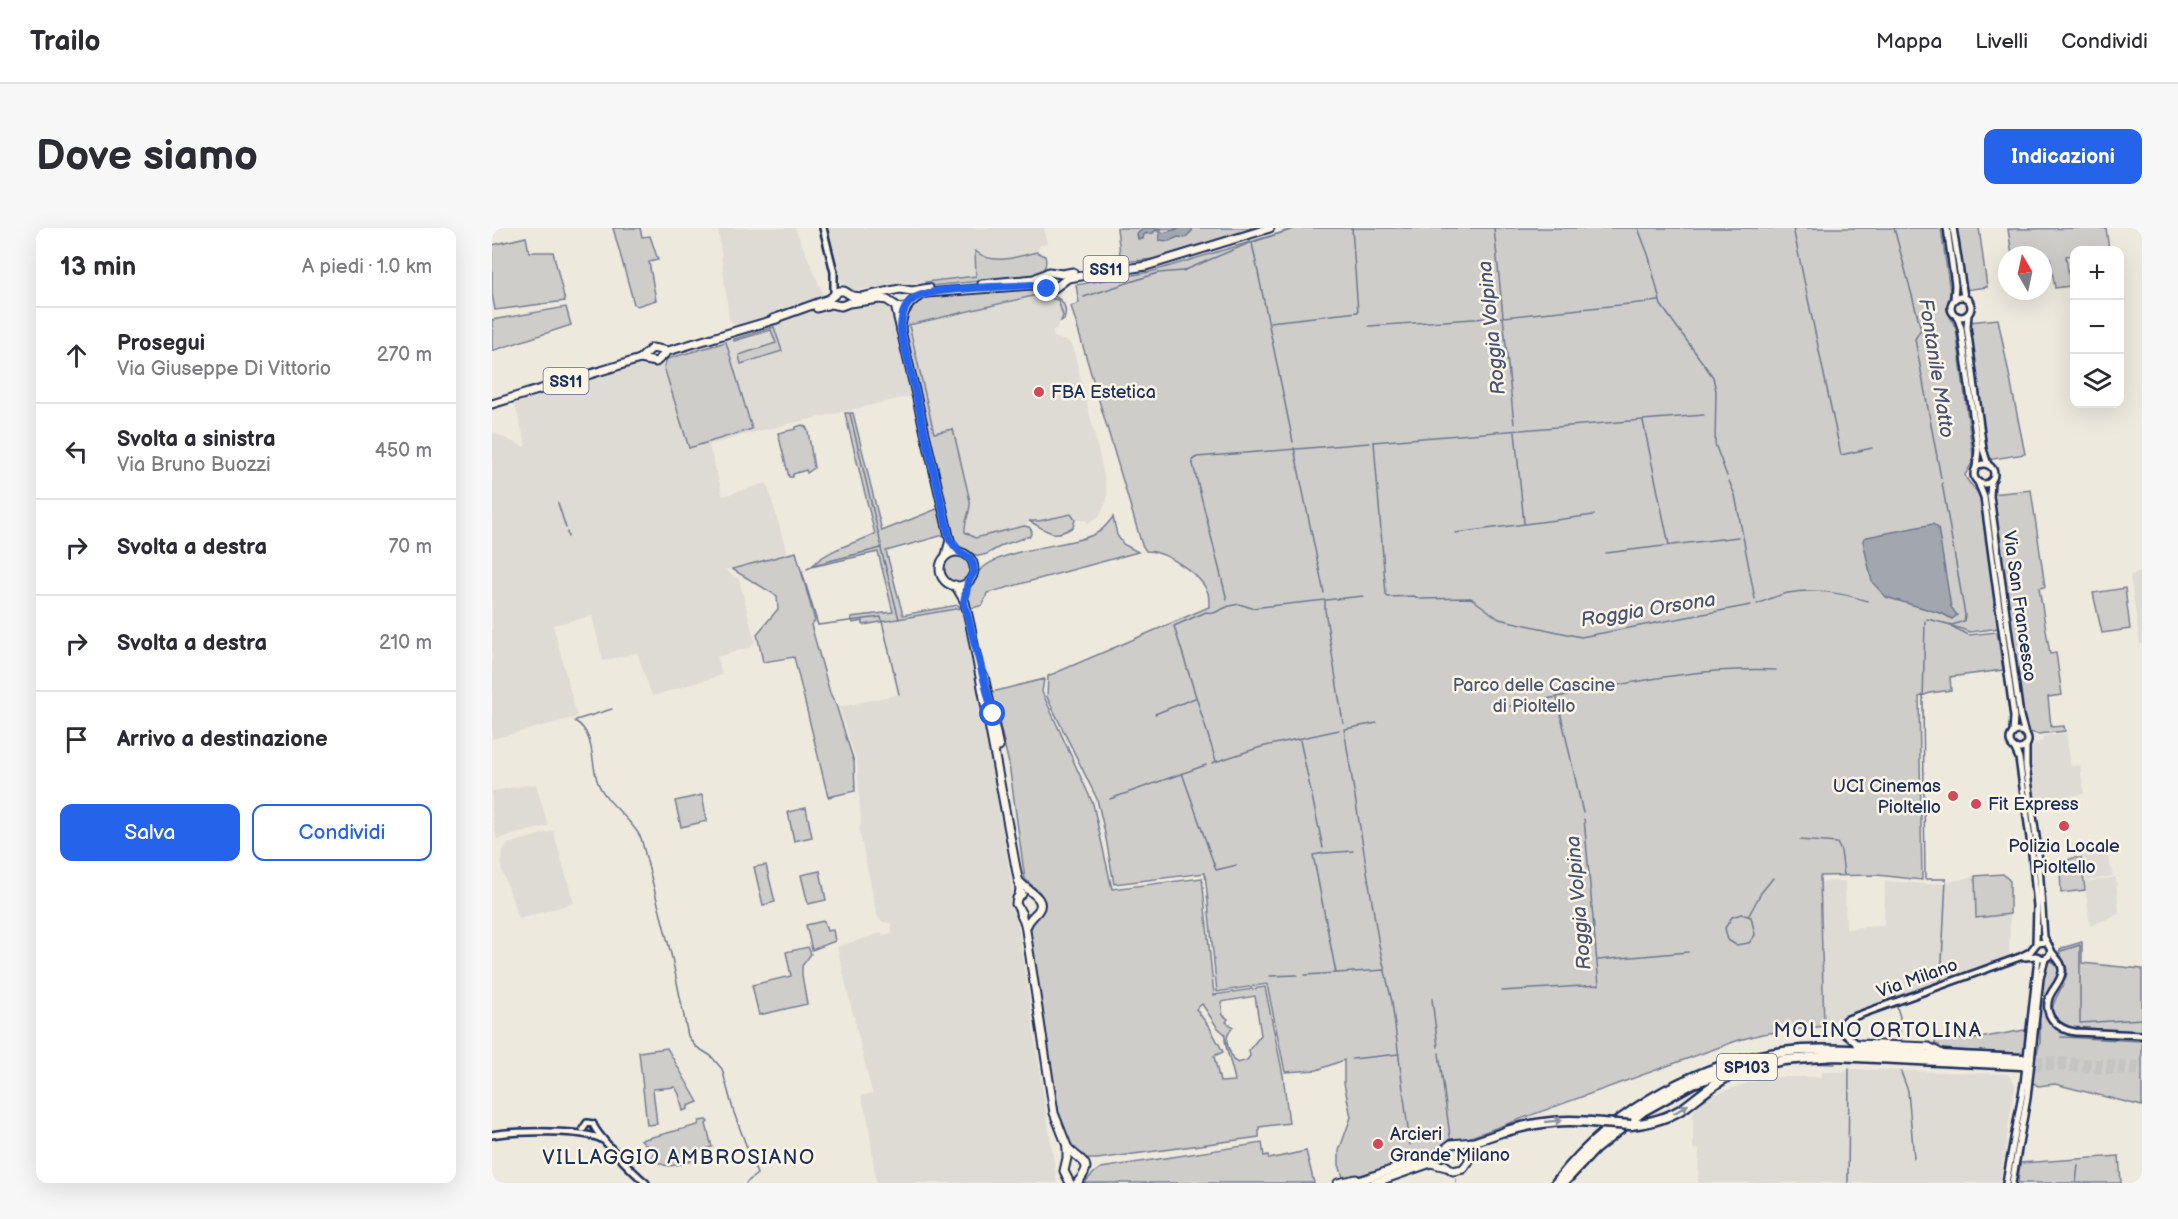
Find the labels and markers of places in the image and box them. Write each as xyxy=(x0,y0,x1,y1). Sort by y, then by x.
place label: FBA Estetica xyxy=(1051,382,1156,403)
marker: FBA Estetica xyxy=(1032,385,1046,399)
place label: UCI Cinemas Pioltello xyxy=(1833,776,1941,818)
marker: UCI Cinemas Pioltello xyxy=(1946,789,1960,803)
place label: Fit Express xyxy=(1988,794,2079,815)
marker: Fit Express xyxy=(1969,797,1983,811)
marker: Polizia Locale Pioltello xyxy=(2057,819,2071,833)
place label: Polizia Locale Pioltello xyxy=(2008,836,2120,878)
place label: Arcieri Grande Milano xyxy=(1390,1124,1510,1166)
marker: Arcieri Grande Milano xyxy=(1371,1137,1385,1151)

